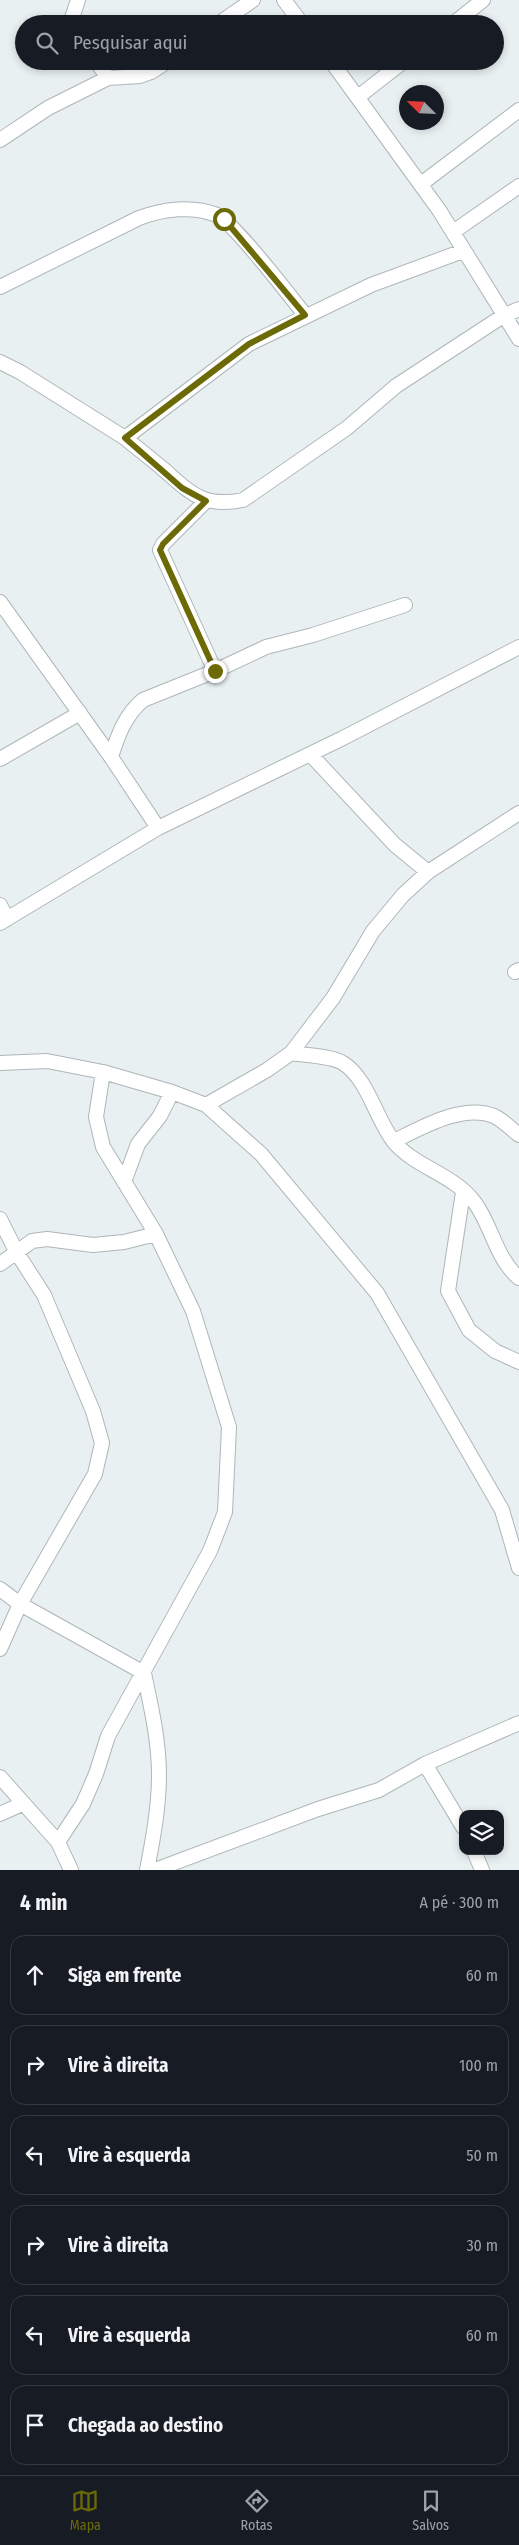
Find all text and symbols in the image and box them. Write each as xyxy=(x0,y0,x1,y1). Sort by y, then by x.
search box xyxy=(15,15,504,70)
icon: search xyxy=(33,29,61,57)
text: Pesquisar aqui xyxy=(73,31,187,54)
north arrow xyxy=(399,85,444,130)
route start xyxy=(213,208,236,231)
route end xyxy=(204,660,227,683)
map controls xyxy=(459,1810,504,1855)
button: layers xyxy=(459,1810,504,1855)
text: 4 min xyxy=(20,1890,68,1916)
text: A pé · 300 m xyxy=(420,1893,499,1912)
icon: ahead xyxy=(21,1961,49,1989)
text: Siga em frente xyxy=(68,1964,182,1987)
text: 60 m xyxy=(466,1966,498,1985)
icon: right xyxy=(21,2051,49,2079)
text: Vire à direita xyxy=(68,2054,169,2077)
text: 100 m xyxy=(459,2056,498,2075)
icon: left xyxy=(21,2141,49,2169)
text: Vire à esquerda xyxy=(68,2144,190,2167)
text: 50 m xyxy=(466,2146,498,2165)
icon: right xyxy=(21,2231,49,2259)
text: Vire à direita xyxy=(68,2234,169,2257)
text: 30 m xyxy=(466,2236,498,2255)
icon: left xyxy=(21,2321,49,2349)
text: Vire à esquerda xyxy=(68,2324,190,2347)
text: 60 m xyxy=(466,2326,498,2345)
icon: arrive xyxy=(21,2411,49,2439)
text: Chegada ao destino xyxy=(68,2414,223,2437)
tab: Mapa xyxy=(70,2487,101,2534)
tab: Rotas xyxy=(241,2487,273,2534)
tab: Salvos xyxy=(412,2487,449,2534)

